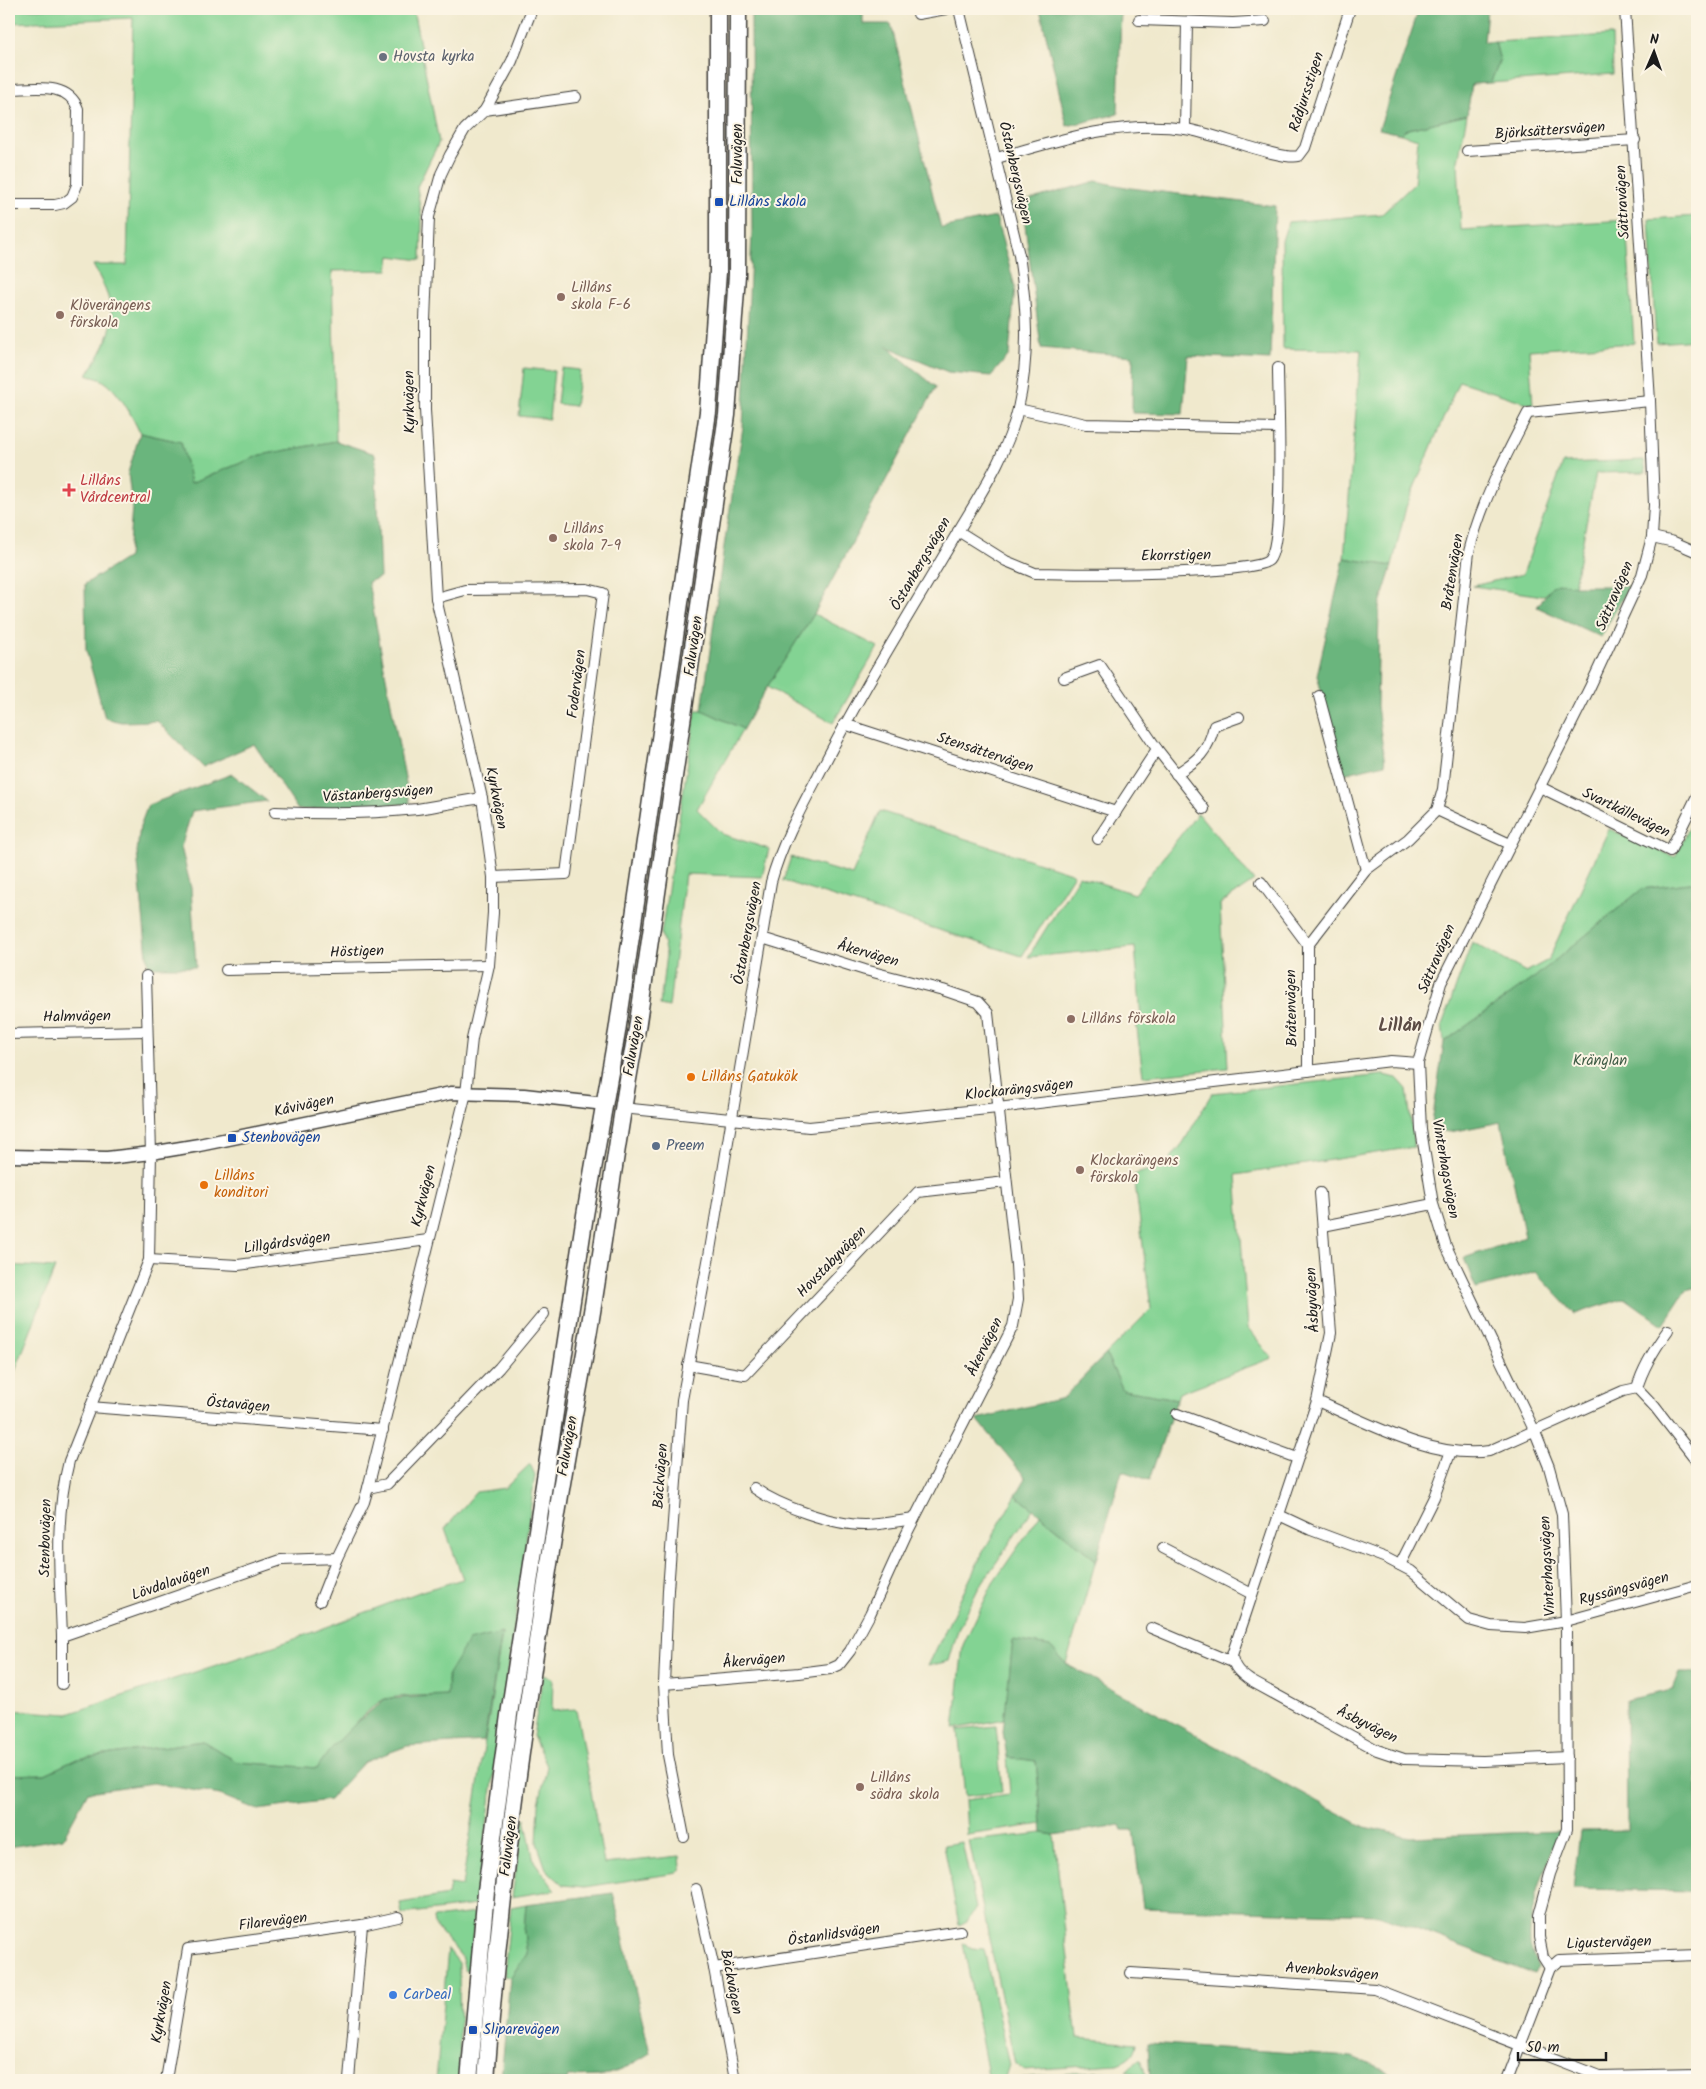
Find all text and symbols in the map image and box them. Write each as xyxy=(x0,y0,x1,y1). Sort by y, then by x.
north arrow xyxy=(1628,28,1678,78)
text: N xyxy=(1650,29,1659,51)
place label: Hovsta kyrka xyxy=(393,45,475,69)
street label: Rådjursstigen xyxy=(1283,49,1331,135)
marker: Hovsta kyrka xyxy=(377,51,389,63)
street label: Björksättersvägen xyxy=(1494,115,1606,147)
street label: Östanbergsvägen xyxy=(992,119,1038,227)
street label: Faluvägen xyxy=(726,123,750,185)
street label: Sättravägen xyxy=(1609,164,1637,240)
place label: Lillåns skola xyxy=(729,190,807,214)
marker: Lillåns skola xyxy=(713,196,725,208)
place label: Lillåns skola F-6 xyxy=(571,276,631,317)
marker: Lillåns skola F-6 xyxy=(555,291,567,303)
place label: Klöverängens förskola xyxy=(70,294,151,335)
marker: Klöverängens förskola xyxy=(54,309,66,321)
street label: Kyrkvägen xyxy=(397,370,423,434)
place label: Lillåns Vårdcentral xyxy=(80,469,151,510)
marker: Lillåns Vårdcentral xyxy=(62,483,76,497)
street label: Östanbergsvägen xyxy=(884,513,958,615)
place label: Lillåns skola 7-9 xyxy=(563,517,622,558)
marker: Lillåns skola 7-9 xyxy=(547,532,559,544)
street label: Bråtenvägen xyxy=(1435,532,1471,612)
street label: Ekorrstigen xyxy=(1141,543,1211,569)
street label: Sättravägen xyxy=(1590,557,1640,635)
street label: Faluvägen xyxy=(678,614,710,678)
street label: Fodervägen xyxy=(561,648,593,720)
street label: Stensättervägen xyxy=(933,726,1037,780)
street label: Kyrkvägen xyxy=(478,765,514,831)
street label: Västanbergsvägen xyxy=(322,778,434,810)
street label: Svartkällevägen xyxy=(1578,781,1674,845)
street label: Östanbergsvägen xyxy=(727,879,769,987)
street label: Sättravägen xyxy=(1412,920,1462,998)
street label: Åkervägen xyxy=(834,934,902,974)
street label: Höstigen xyxy=(329,939,385,965)
street label: Bråtenvägen xyxy=(1279,969,1305,1047)
street label: Halmvägen xyxy=(43,1004,111,1030)
place label: Lillåns förskola xyxy=(1081,1007,1176,1031)
district label: Lillån xyxy=(1378,1012,1422,1041)
marker: Lillåns förskola xyxy=(1065,1013,1077,1025)
street label: Faluvägen xyxy=(617,1014,651,1078)
park label: Kränglan xyxy=(1573,1049,1627,1073)
place label: Lillåns Gatukök xyxy=(701,1065,799,1089)
marker: Lillåns Gatukök xyxy=(685,1071,697,1083)
street label: Klockarängsvägen xyxy=(964,1072,1074,1108)
street label: Kåvivägen xyxy=(272,1088,336,1124)
street label: Vinterhagsvägen xyxy=(1424,1117,1466,1221)
place label: Stenbovägen xyxy=(242,1126,320,1150)
marker: Stenbovägen xyxy=(226,1132,238,1144)
place label: Preem xyxy=(666,1134,705,1158)
marker: Preem xyxy=(650,1140,662,1152)
place label: Klockarängens förskola xyxy=(1090,1149,1179,1190)
street label: Kyrkvägen xyxy=(405,1162,443,1230)
place label: Lillåns konditori xyxy=(214,1164,269,1205)
marker: Klockarängens förskola xyxy=(1074,1164,1086,1176)
marker: Lillåns konditori xyxy=(198,1179,210,1191)
street label: Hovstabyvägen xyxy=(791,1220,873,1304)
street label: Lillgårdsvägen xyxy=(242,1225,332,1261)
street label: Åsbyvägen xyxy=(1299,1267,1327,1333)
street label: Åkervägen xyxy=(960,1313,1010,1381)
street label: Östavägen xyxy=(205,1390,271,1420)
street label: Faluvägen xyxy=(551,1414,585,1478)
street label: Bäckvägen xyxy=(647,1442,675,1510)
street label: Stenbovägen xyxy=(33,1499,59,1577)
street label: Vinterhagsvägen xyxy=(1533,1515,1563,1617)
street label: Lövdalavägen xyxy=(128,1558,214,1608)
street label: Ryssängsvägen xyxy=(1576,1565,1672,1613)
street label: Åkervägen xyxy=(721,1646,787,1676)
street label: Åsbyvägen xyxy=(1332,1700,1402,1750)
place label: Lillåns södra skola xyxy=(870,1766,940,1807)
marker: Lillåns södra skola xyxy=(854,1781,866,1793)
street label: Faluvägen xyxy=(493,1814,525,1878)
street label: Filarevägen xyxy=(237,1906,309,1938)
street label: Östanlidsvägen xyxy=(786,1917,882,1953)
street label: Ligustervägen xyxy=(1566,1930,1652,1956)
street label: Bäckvägen xyxy=(713,1947,749,2017)
street label: Avenboksvägen xyxy=(1284,1956,1380,1988)
street label: Kyrkvägen xyxy=(145,1979,179,2045)
place label: CarDeal xyxy=(403,1983,451,2007)
marker: CarDeal xyxy=(387,1989,399,2001)
place label: Sliparevägen xyxy=(483,2018,559,2042)
marker: Sliparevägen xyxy=(467,2024,479,2036)
scale bar xyxy=(1518,2029,1606,2061)
text: 50 m xyxy=(1526,2036,1560,2060)

